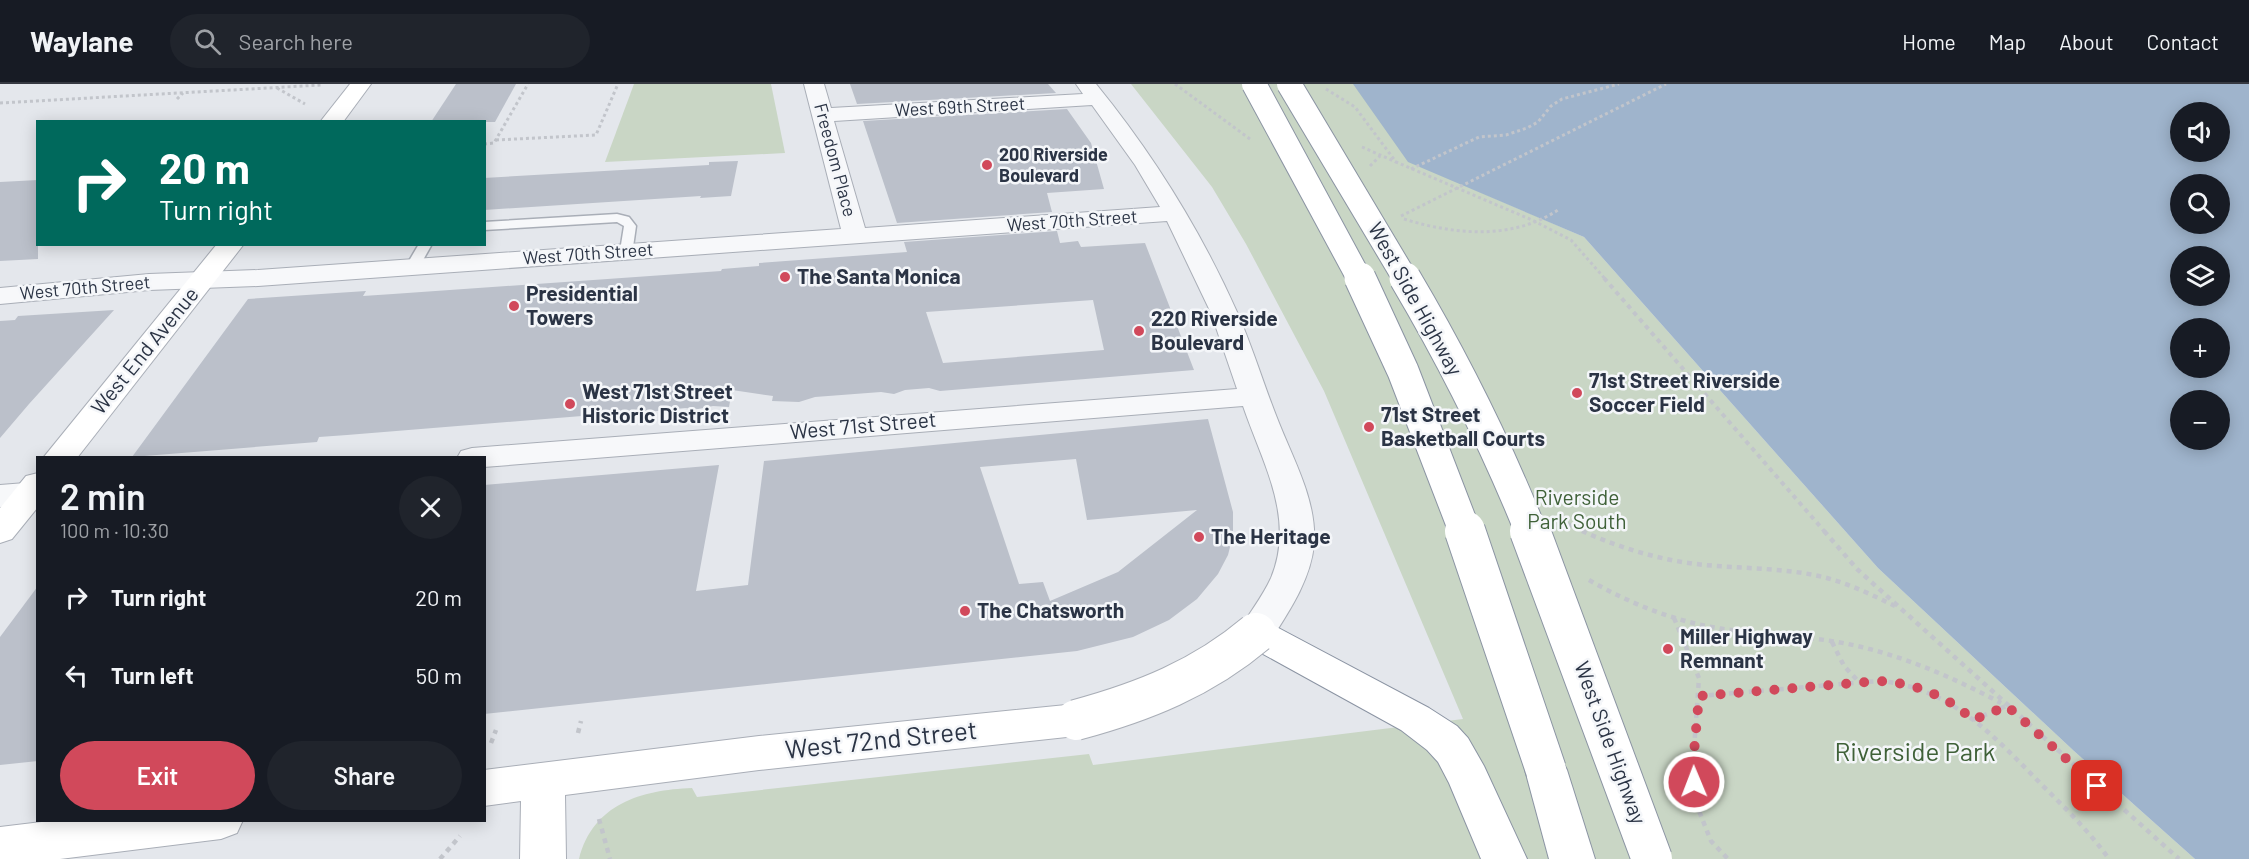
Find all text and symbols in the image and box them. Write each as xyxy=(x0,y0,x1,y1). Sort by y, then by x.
search box xyxy=(170,14,590,68)
text: Waylane xyxy=(30,24,134,58)
icon: search xyxy=(191,25,224,58)
text: Search here xyxy=(239,28,353,54)
text: Home xyxy=(1902,29,1956,54)
text: Map xyxy=(1989,29,2026,54)
text: About xyxy=(2059,29,2114,54)
text: Contact xyxy=(2147,29,2219,54)
street label: West 69th Street xyxy=(894,92,1026,120)
street label: Freedom Place xyxy=(810,101,862,219)
map controls xyxy=(2170,102,2230,450)
button: sound xyxy=(2170,102,2230,162)
text: 20 m xyxy=(159,142,250,192)
place label: 200 Riverside Boulevard xyxy=(999,143,1108,186)
icon: right xyxy=(60,144,138,222)
marker: 200 Riverside Boulevard xyxy=(980,158,994,172)
button: search xyxy=(2170,174,2230,234)
text: Turn right xyxy=(159,193,273,225)
street label: West 70th Street xyxy=(1006,204,1138,236)
street label: West Side Highway xyxy=(1364,217,1469,380)
street label: West 70th Street xyxy=(522,237,654,269)
button: layers xyxy=(2170,246,2230,306)
place label: The Santa Monica xyxy=(797,263,961,288)
street label: West 70th Street xyxy=(19,270,151,304)
marker: The Santa Monica xyxy=(778,270,792,284)
place label: Presidential Towers xyxy=(526,280,638,329)
street label: West End Avenue xyxy=(85,281,203,419)
marker: Presidential Towers xyxy=(507,299,521,313)
place label: 220 Riverside Boulevard xyxy=(1151,305,1278,354)
button: + xyxy=(2170,318,2230,378)
marker: 220 Riverside Boulevard xyxy=(1132,324,1146,338)
place label: 71st Street Riverside Soccer Field xyxy=(1589,367,1780,416)
place label: West 71st Street Historic District xyxy=(582,378,733,427)
marker: 71st Street Riverside Soccer Field xyxy=(1570,386,1584,400)
button: − xyxy=(2170,390,2230,450)
marker: West 71st Street Historic District xyxy=(563,397,577,411)
place label: 71st Street Basketball Courts xyxy=(1381,401,1545,450)
street label: West 71st Street xyxy=(789,406,937,443)
marker: 71st Street Basketball Courts xyxy=(1362,420,1376,434)
text: 2 min xyxy=(60,474,146,517)
button: close xyxy=(399,476,462,539)
park label: Riverside Park South xyxy=(1527,484,1627,533)
text: 100 m · 10:30 xyxy=(60,518,169,542)
place label: The Heritage xyxy=(1211,523,1331,548)
marker: The Heritage xyxy=(1192,530,1206,544)
icon: right xyxy=(60,581,93,614)
text: Turn right xyxy=(111,584,206,610)
text: 20 m xyxy=(415,584,462,610)
place label: The Chatsworth xyxy=(977,597,1124,622)
marker: The Chatsworth xyxy=(958,604,972,618)
place label: Miller Highway Remnant xyxy=(1680,623,1813,672)
marker: Miller Highway Remnant xyxy=(1661,642,1675,656)
street label: West Side Highway xyxy=(1570,658,1653,828)
icon: left xyxy=(60,659,93,692)
text: Turn left xyxy=(111,662,194,688)
text: 50 m xyxy=(416,662,462,688)
street label: West 72nd Street xyxy=(783,713,978,764)
park label: Riverside Park xyxy=(1834,735,1996,766)
button: Exit xyxy=(60,741,255,810)
button: Share xyxy=(267,741,462,810)
position arrow xyxy=(1662,750,1726,814)
pin xyxy=(2071,760,2122,811)
icon: arrive xyxy=(2080,769,2113,802)

